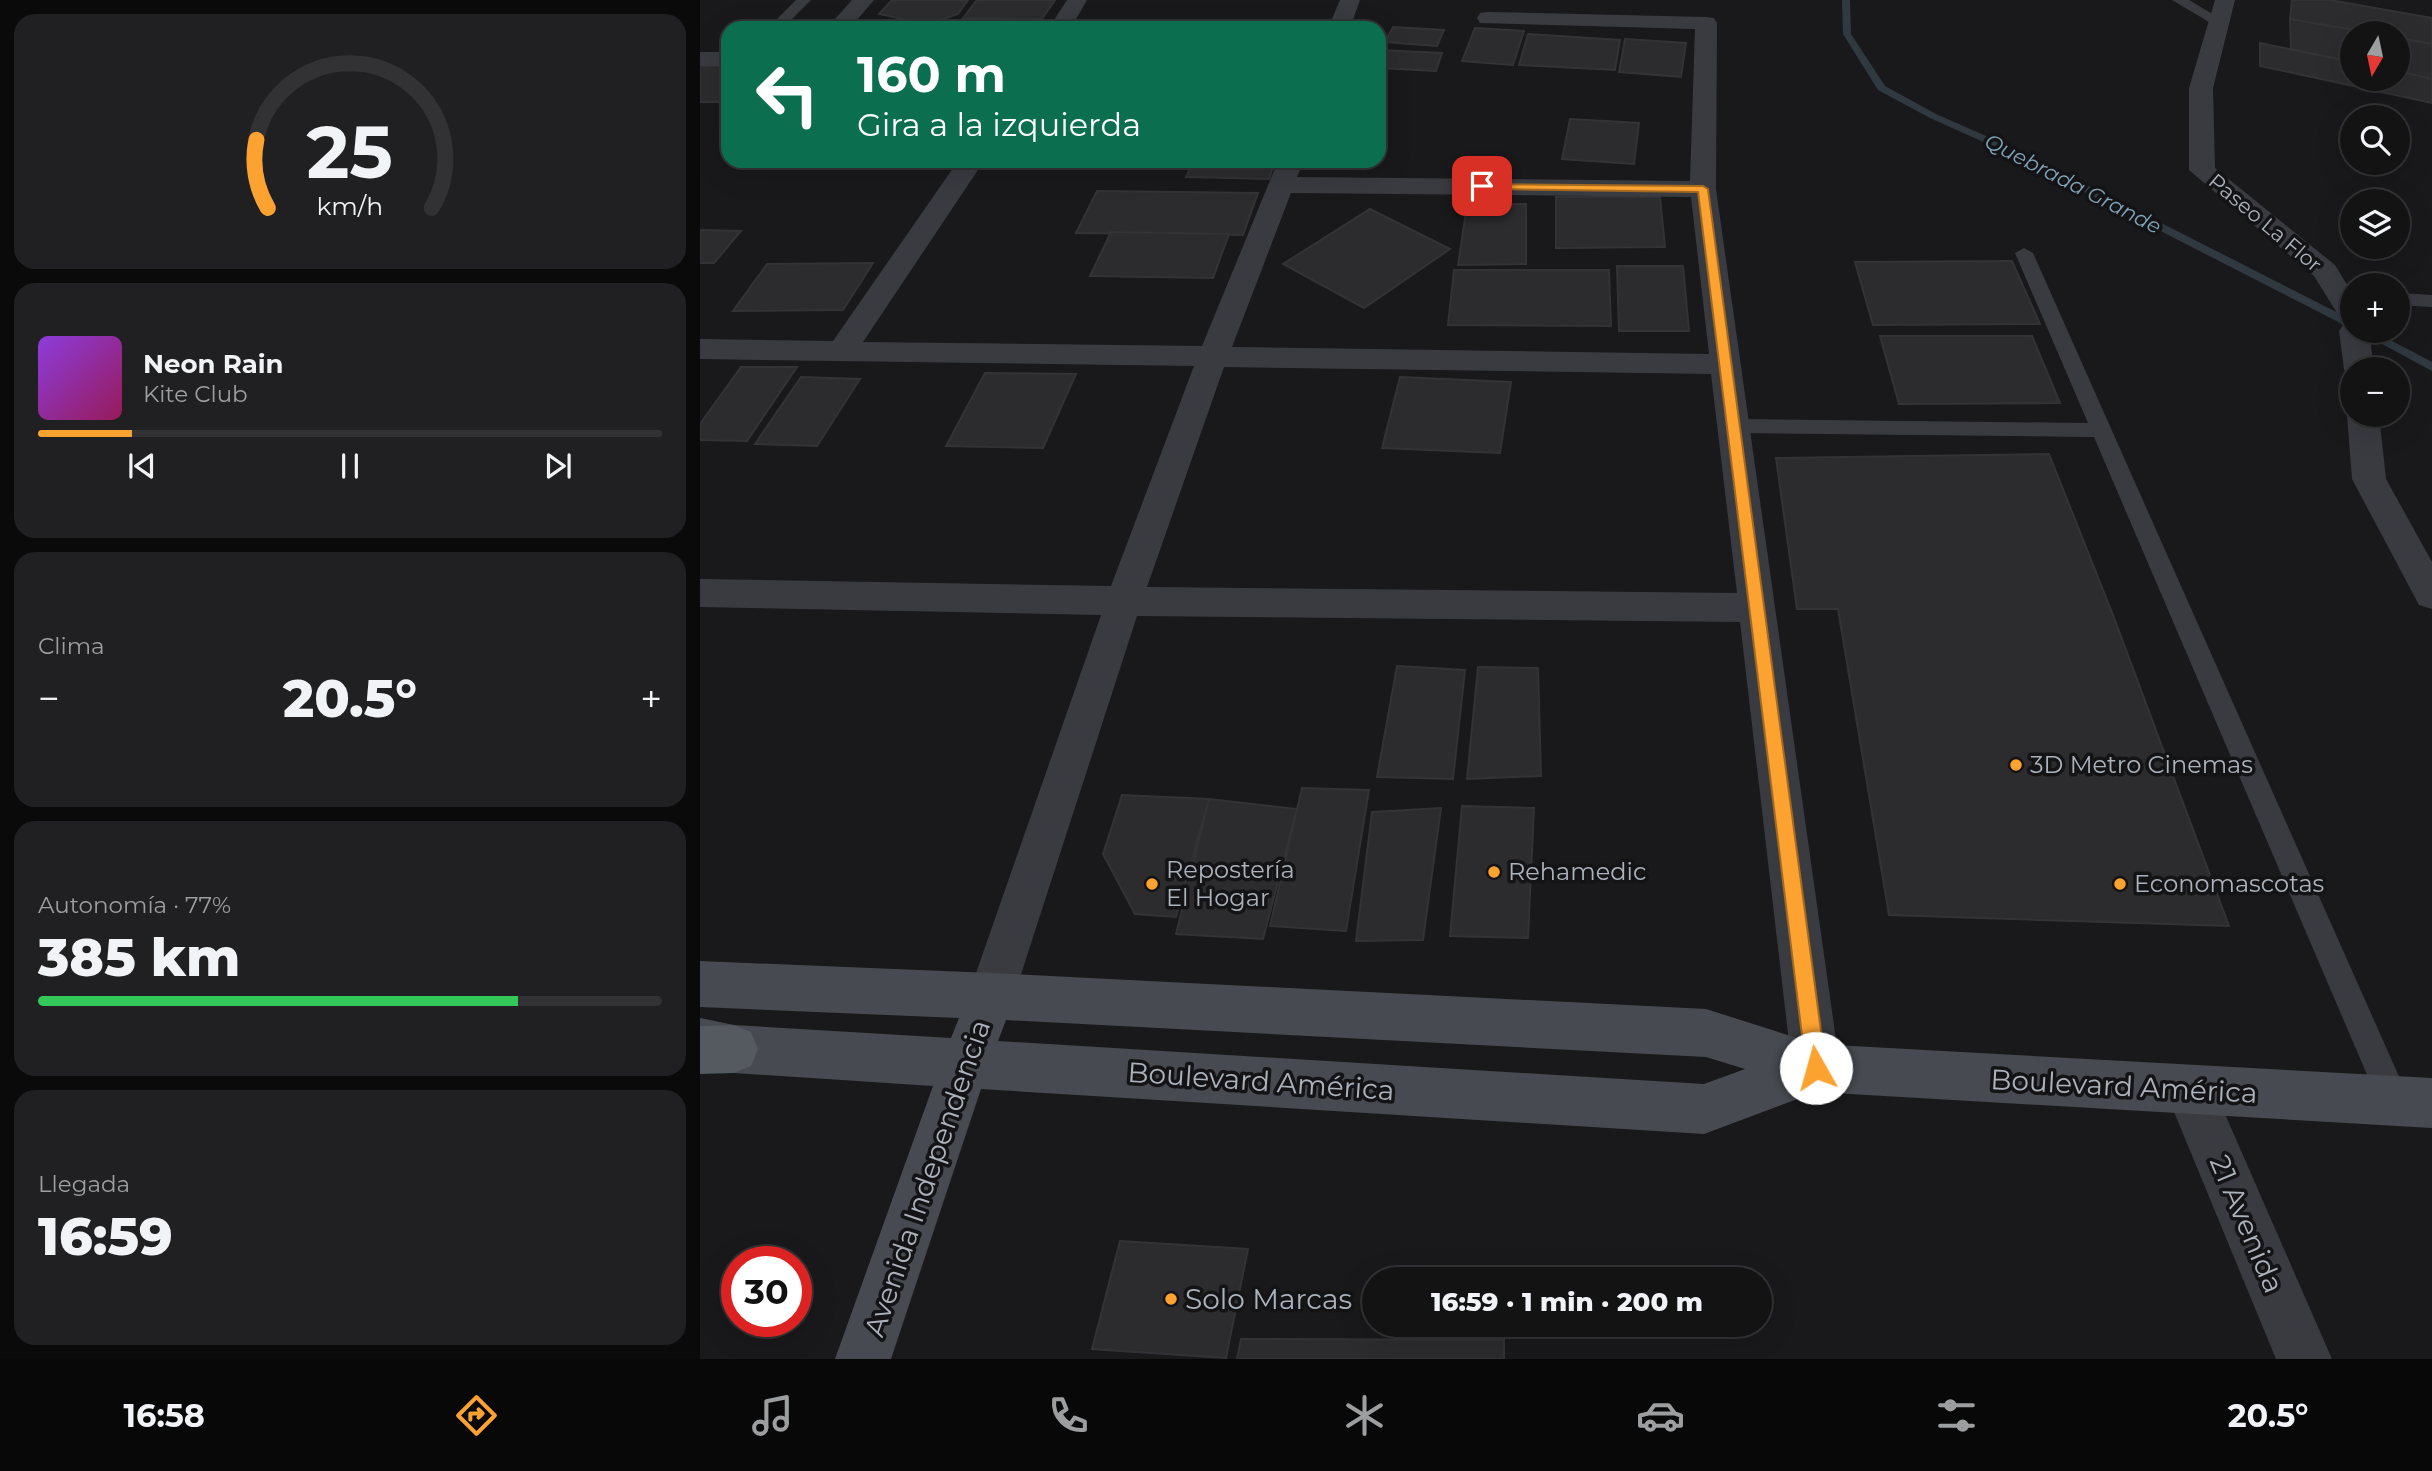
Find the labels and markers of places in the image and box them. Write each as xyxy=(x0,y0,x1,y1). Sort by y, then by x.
pin xyxy=(1452,156,1512,216)
place label: 3D Metro Cinemas xyxy=(2030,750,2253,779)
marker: 3D Metro Cinemas xyxy=(2008,757,2024,773)
place label: Repostería El Hogar xyxy=(1166,855,1295,912)
place label: Rehamedic xyxy=(1508,857,1646,886)
marker: Rehamedic xyxy=(1486,864,1502,880)
place label: Economascotas xyxy=(2134,869,2324,898)
marker: Repostería El Hogar xyxy=(1144,876,1160,892)
marker: Economascotas xyxy=(2112,876,2128,892)
place label: Solo Marcas xyxy=(1185,1282,1352,1316)
marker: Solo Marcas xyxy=(1163,1291,1179,1307)

